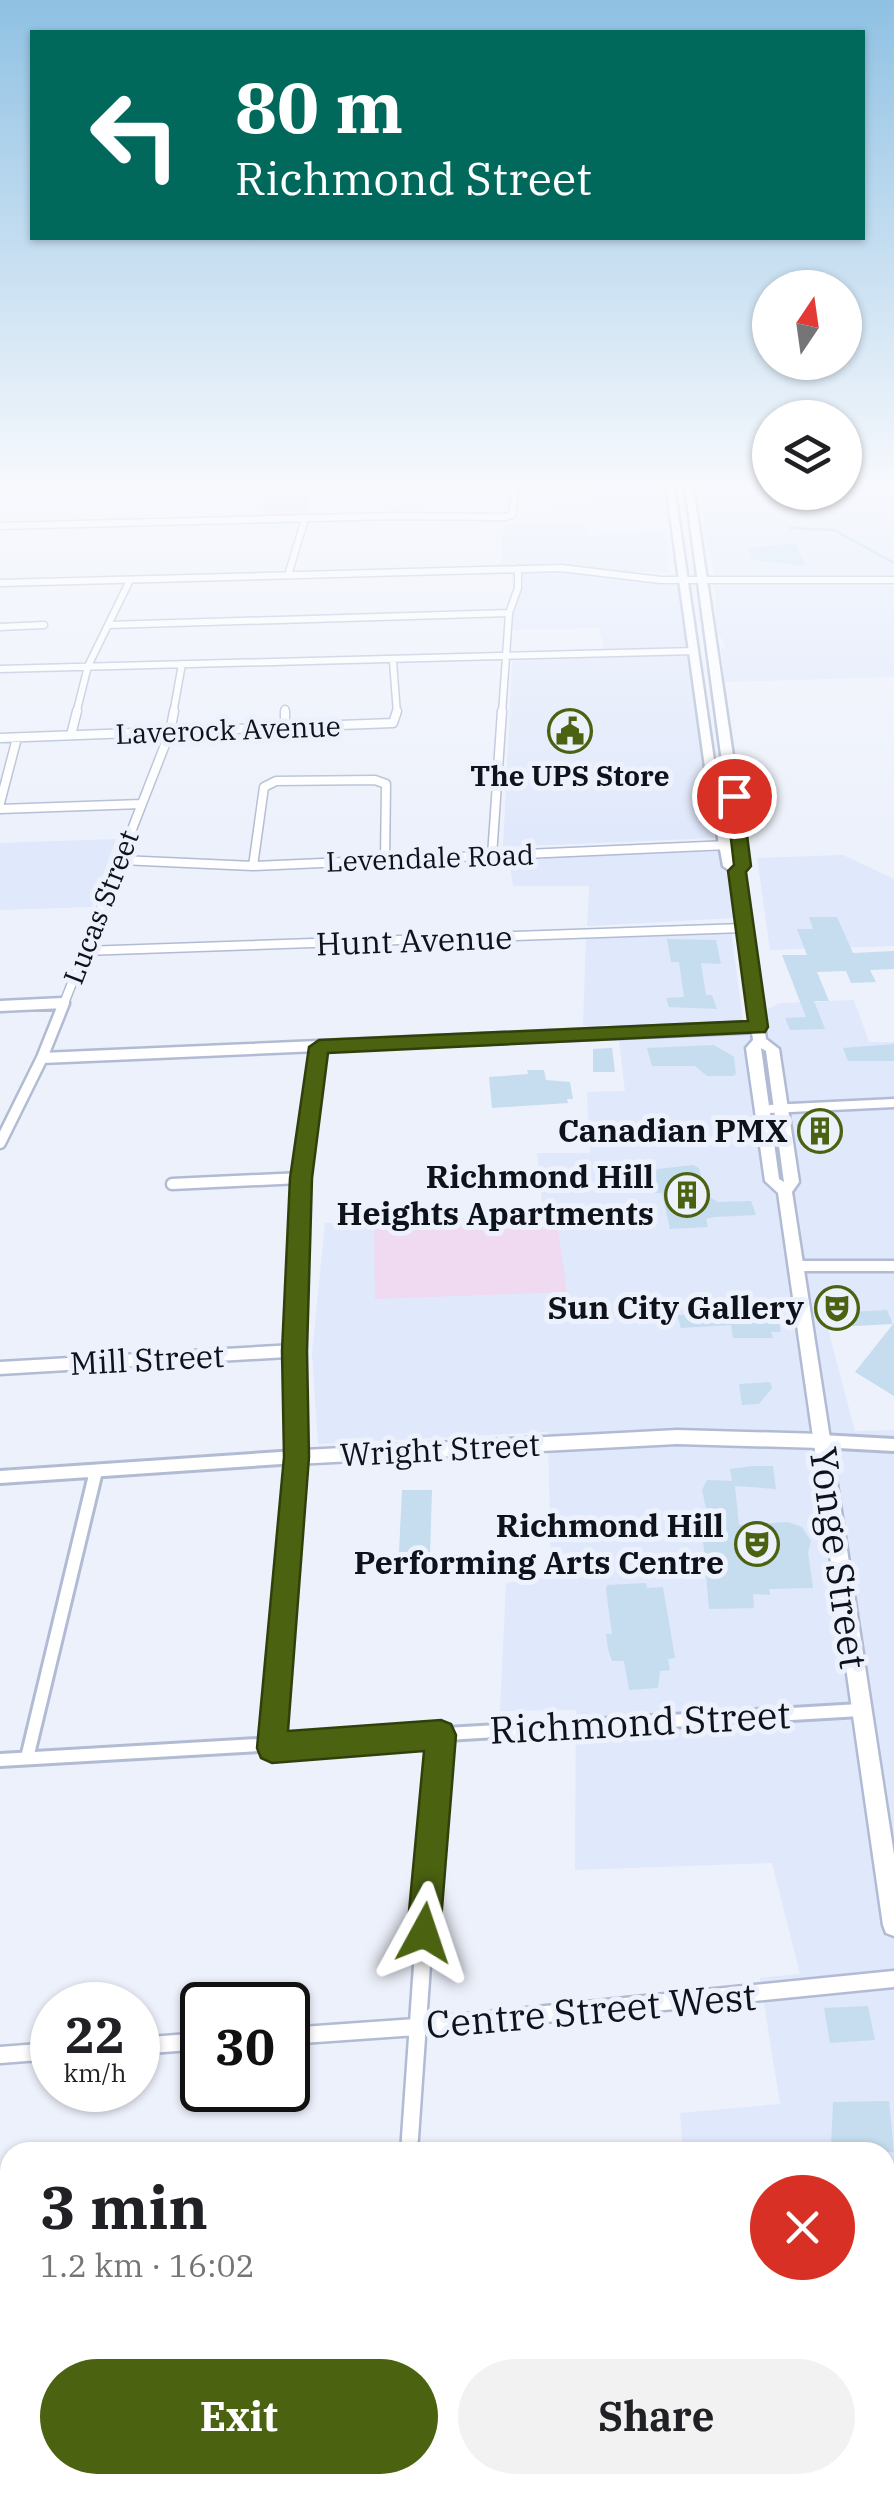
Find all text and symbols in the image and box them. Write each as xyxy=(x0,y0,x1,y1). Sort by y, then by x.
text: 80 m xyxy=(235,61,403,152)
icon: left xyxy=(70,70,200,200)
text: Richmond Street xyxy=(235,149,592,207)
north arrow xyxy=(752,270,862,380)
map controls xyxy=(752,270,862,510)
button: layers xyxy=(752,400,862,510)
street label: Laverock Avenue xyxy=(115,707,341,752)
public building icon: The UPS Store xyxy=(547,708,593,754)
pin xyxy=(692,754,777,839)
place label: The UPS Store xyxy=(470,757,670,794)
icon: arrive xyxy=(707,769,762,824)
street label: Lucas Street xyxy=(54,824,147,989)
street label: Levendale Road xyxy=(325,835,535,880)
street label: Hunt Avenue xyxy=(315,916,513,964)
building icon: Canadian PMX xyxy=(797,1108,843,1154)
place label: Canadian PMX xyxy=(558,1109,788,1151)
place label: Richmond Hill Heights Apartments xyxy=(337,1155,654,1234)
building icon: Richmond Hill Heights Apartments xyxy=(664,1172,710,1218)
theatre icon: Sun City Gallery xyxy=(814,1285,860,1331)
place label: Sun City Gallery xyxy=(547,1286,805,1328)
street label: Mill Street xyxy=(69,1334,225,1384)
street label: Wright Street xyxy=(339,1423,541,1475)
street label: Yonge Street xyxy=(800,1444,879,1672)
place label: Richmond Hill Performing Arts Centre xyxy=(354,1504,724,1583)
theatre icon: Richmond Hill Performing Arts Centre xyxy=(734,1521,780,1567)
street label: Richmond Street xyxy=(488,1689,792,1754)
position arrow xyxy=(372,1881,476,1985)
street label: Centre Street West xyxy=(424,1971,758,2048)
speed limit sign: 30 xyxy=(180,1982,310,2112)
text: 22 xyxy=(65,2002,125,2067)
text: km/h xyxy=(63,2056,127,2089)
text: 3 min xyxy=(40,2167,208,2246)
button: close xyxy=(750,2175,855,2280)
text: 1.2 km · 16:02 xyxy=(40,2244,255,2286)
button: Exit xyxy=(40,2359,438,2474)
button: Share xyxy=(458,2359,855,2474)

